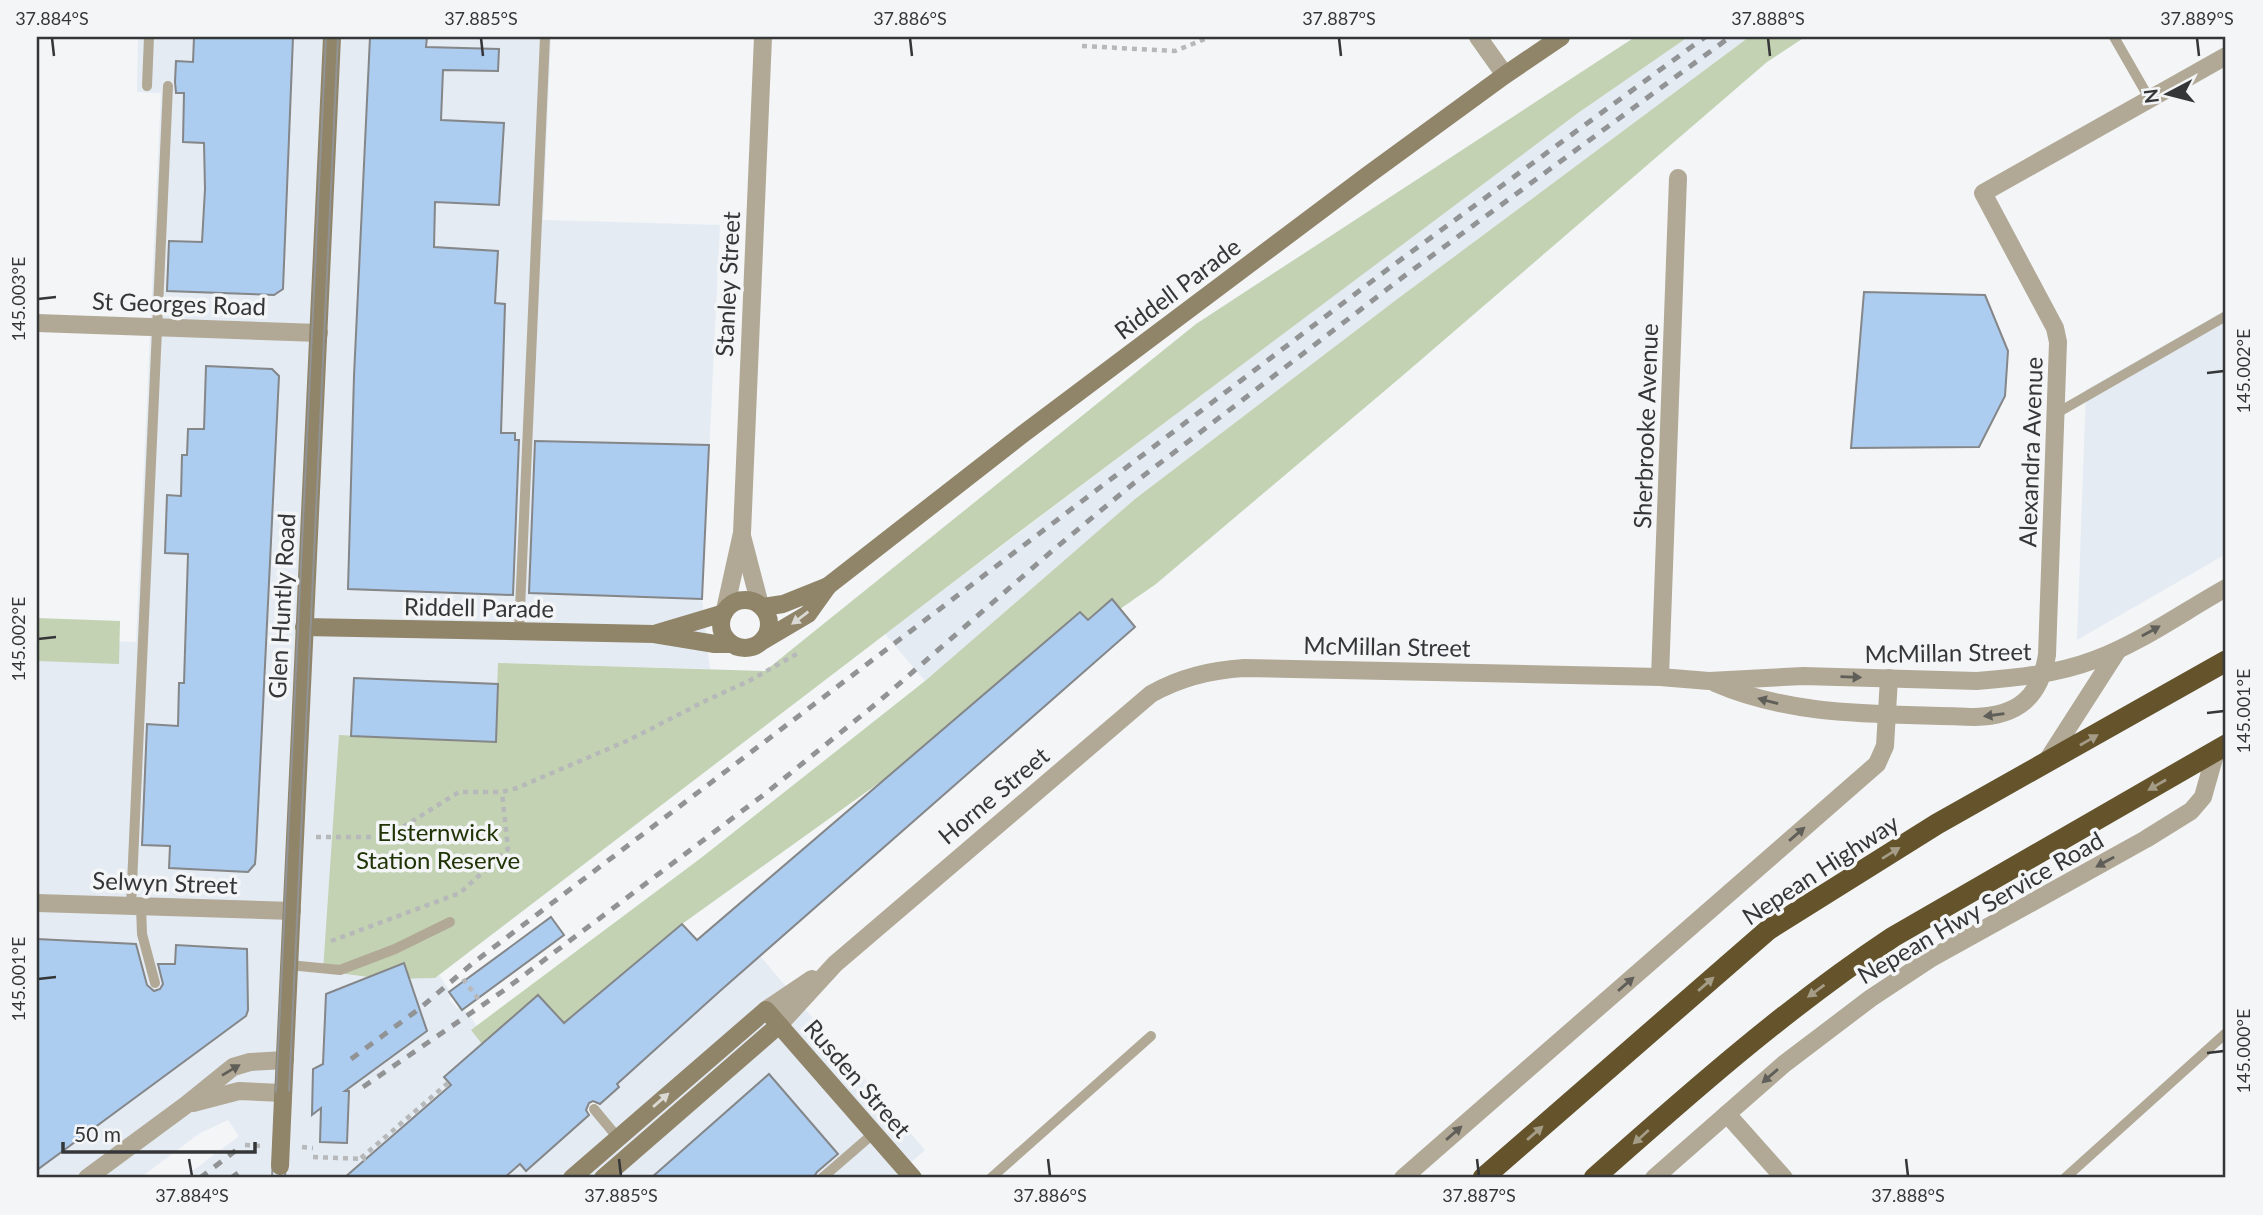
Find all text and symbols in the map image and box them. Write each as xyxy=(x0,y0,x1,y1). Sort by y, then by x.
text: 37.884°S xyxy=(15,7,89,29)
text: 37.885°S xyxy=(444,7,518,29)
text: 37.886°S xyxy=(873,7,947,29)
text: 37.887°S xyxy=(1302,7,1376,29)
text: 37.888°S xyxy=(1731,7,1805,29)
text: 37.889°S xyxy=(2160,7,2234,29)
north arrow xyxy=(2134,60,2204,130)
text: N xyxy=(2138,87,2163,105)
street label: Stanley Street xyxy=(709,210,745,357)
street label: Riddell Parade xyxy=(1108,231,1246,345)
text: 145.003°E xyxy=(7,257,29,341)
street label: St Georges Road xyxy=(92,285,266,321)
street label: Sherbrooke Avenue xyxy=(1627,323,1663,529)
text: 145.002°E xyxy=(2232,329,2254,413)
street label: Alexandra Avenue xyxy=(2012,356,2048,548)
street label: Glen Huntly Road xyxy=(262,513,300,699)
street label: Riddell Parade xyxy=(404,591,554,623)
text: 145.002°E xyxy=(7,597,29,681)
one-way arrow xyxy=(791,611,810,625)
one-way arrow xyxy=(2141,625,2160,637)
street label: McMillan Street xyxy=(1303,630,1471,662)
street label: McMillan Street xyxy=(1864,636,2032,668)
text: 145.001°E xyxy=(2232,669,2254,753)
one-way arrow xyxy=(1840,672,1862,683)
one-way arrow xyxy=(1757,695,1779,706)
one-way arrow xyxy=(1983,709,2005,720)
one-way arrow xyxy=(2079,734,2098,746)
street label: Horne Street xyxy=(932,740,1055,850)
one-way arrow xyxy=(2148,779,2167,791)
street label: Nepean Highway xyxy=(1736,807,1904,930)
park label: Elsternwick Station Reserve xyxy=(356,817,520,874)
street label: Nepean Hwy Service Road xyxy=(1852,825,2108,989)
one-way arrow xyxy=(1789,827,1806,843)
one-way arrow xyxy=(1881,846,1901,859)
one-way arrow xyxy=(2096,856,2115,868)
street label: Selwyn Street xyxy=(92,865,238,899)
text: 145.001°E xyxy=(7,937,29,1021)
one-way arrow xyxy=(1617,976,1635,992)
one-way arrow xyxy=(1697,976,1715,992)
one-way arrow xyxy=(1806,984,1825,998)
text: 145.000°E xyxy=(2232,1009,2254,1093)
street label: Rusden Street xyxy=(799,1013,917,1143)
one-way arrow xyxy=(221,1064,240,1076)
one-way arrow xyxy=(1761,1068,1779,1084)
one-way arrow xyxy=(653,1093,670,1108)
scale bar xyxy=(63,1110,256,1154)
text: 50 m xyxy=(74,1121,121,1146)
one-way arrow xyxy=(1446,1126,1463,1141)
one-way arrow xyxy=(1526,1126,1543,1141)
one-way arrow xyxy=(1633,1128,1650,1144)
text: 37.884°S xyxy=(155,1184,229,1206)
text: 37.885°S xyxy=(584,1184,658,1206)
text: 37.886°S xyxy=(1013,1184,1087,1206)
text: 37.887°S xyxy=(1442,1184,1516,1206)
text: 37.888°S xyxy=(1871,1184,1945,1206)

